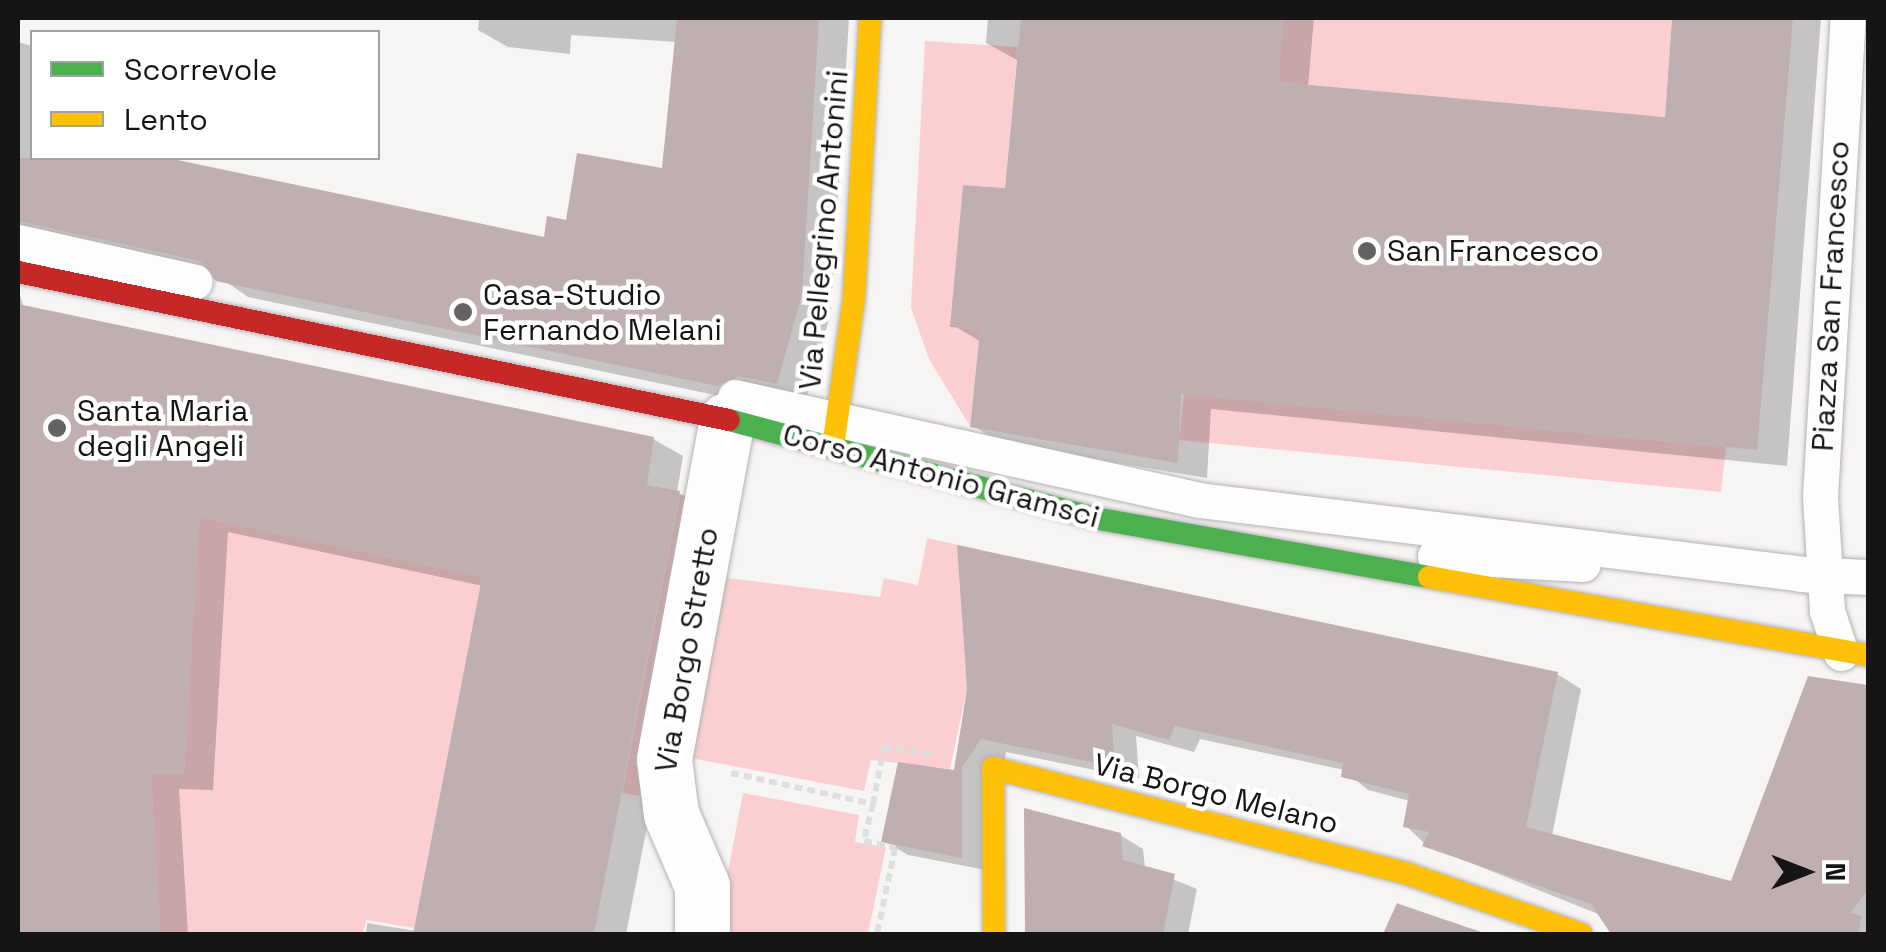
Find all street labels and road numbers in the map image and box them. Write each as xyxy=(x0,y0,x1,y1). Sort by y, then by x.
street label: Via Pellegrino Antonini xyxy=(792,68,856,392)
street label: Piazza San Francesco xyxy=(1805,140,1857,452)
street label: Corso Antonio Gramsci xyxy=(779,416,1103,536)
street label: Via Borgo Stretto xyxy=(648,525,726,775)
street label: Via Borgo Melano xyxy=(1090,746,1342,842)

